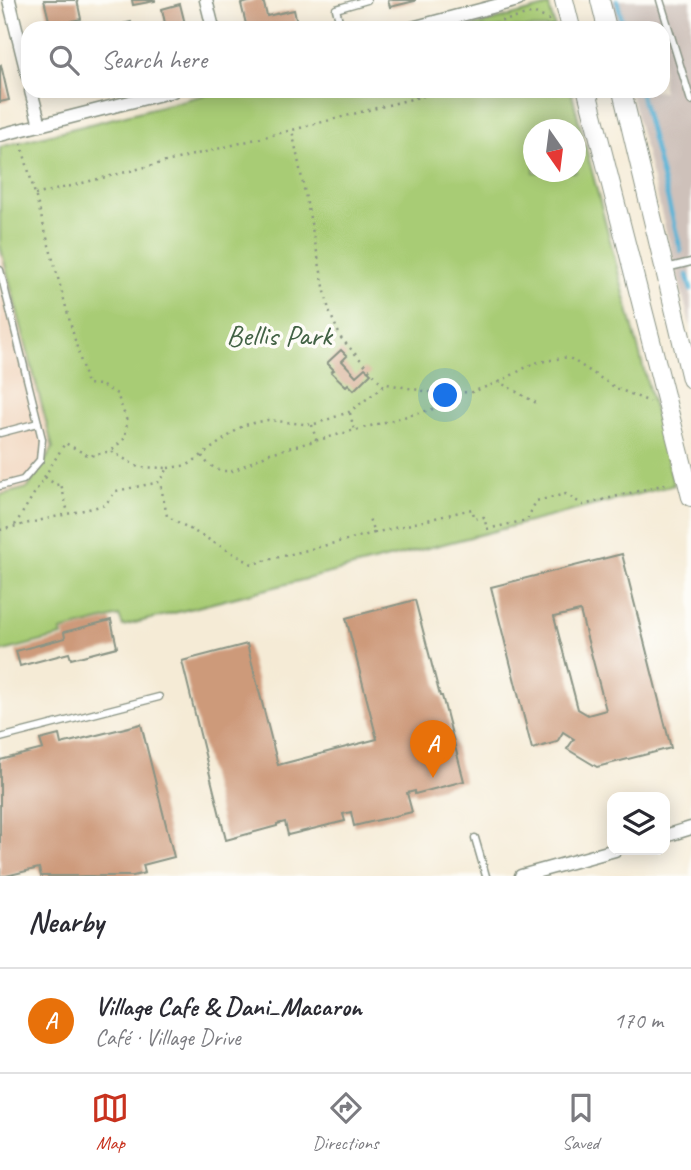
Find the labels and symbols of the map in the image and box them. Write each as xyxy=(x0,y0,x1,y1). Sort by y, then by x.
north arrow xyxy=(523,119,586,182)
park label: Bellis Park xyxy=(226,316,334,354)
your location xyxy=(428,378,462,412)
pin: A xyxy=(410,720,456,778)

